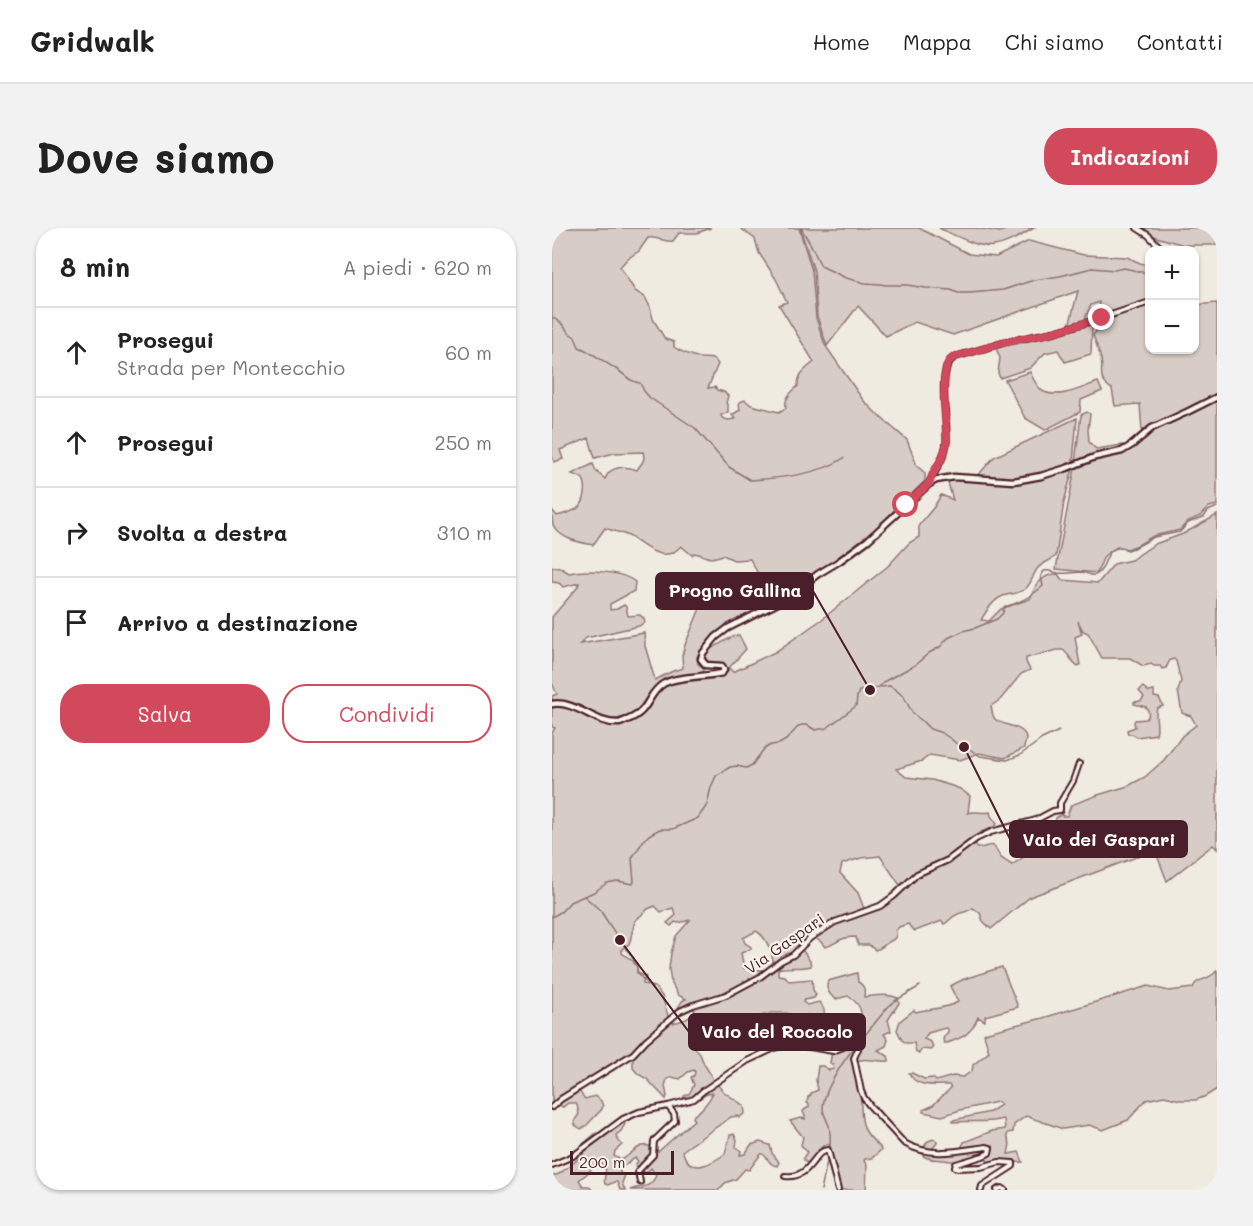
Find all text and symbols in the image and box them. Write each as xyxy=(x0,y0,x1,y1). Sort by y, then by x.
text: Gridwalk xyxy=(30,23,155,59)
text: Home xyxy=(813,28,870,55)
text: Mappa xyxy=(903,28,972,55)
text: Chi siamo xyxy=(1005,28,1104,55)
text: Contatti xyxy=(1137,28,1223,55)
button: Indicazioni xyxy=(1044,128,1217,185)
text: Dove siamo xyxy=(36,129,275,184)
map controls xyxy=(1145,246,1199,354)
button: + xyxy=(1145,246,1199,300)
text: 8 min xyxy=(60,250,130,284)
text: A piedi · 620 m xyxy=(343,254,492,280)
button: − xyxy=(1145,300,1199,354)
route end xyxy=(1088,304,1114,330)
text: Prosegui xyxy=(117,325,214,354)
icon: ahead xyxy=(60,336,93,369)
text: 60 m xyxy=(445,339,492,365)
text: Strada per Montecchio xyxy=(117,354,345,380)
icon: ahead xyxy=(60,426,93,459)
text: Prosegui xyxy=(117,428,214,457)
text: 250 m xyxy=(435,429,492,455)
route start xyxy=(892,491,918,517)
icon: right xyxy=(60,516,93,549)
text: Svolta a destra xyxy=(117,518,287,547)
text: 310 m xyxy=(437,519,492,545)
callout: Progno Gallina xyxy=(656,573,813,609)
text: Progno Gallina xyxy=(668,578,802,602)
icon: arrive xyxy=(60,606,93,639)
text: Arrivo a destinazione xyxy=(117,608,358,637)
button: Salva xyxy=(60,684,270,743)
button: Condividi xyxy=(282,684,492,743)
callout: Vaio dei Gaspari xyxy=(1010,821,1187,857)
text: Vaio dei Gaspari xyxy=(1023,827,1175,851)
street label: Via Gaspari xyxy=(740,908,828,978)
callout: Vaio del Roccolo xyxy=(689,1014,865,1050)
text: Vaio del Roccolo xyxy=(701,1019,853,1043)
scale bar xyxy=(570,1148,674,1176)
text: 200 m xyxy=(579,1151,626,1172)

